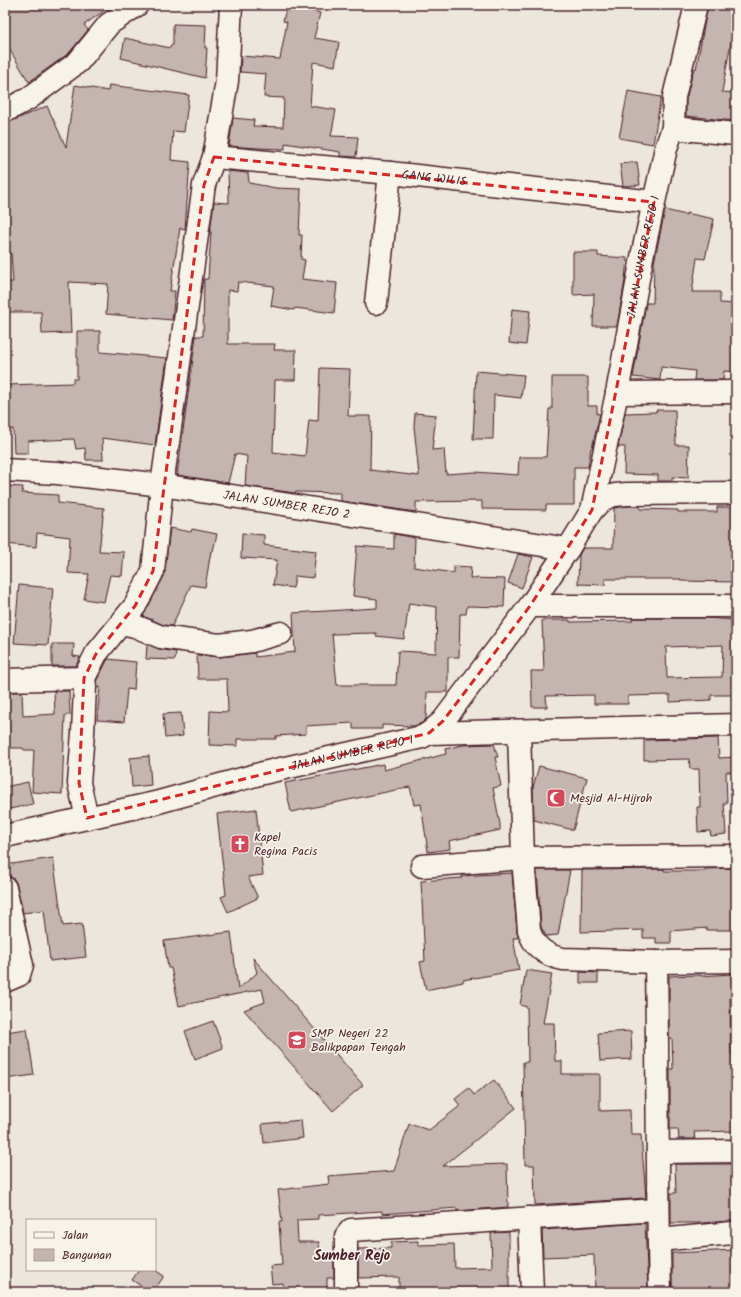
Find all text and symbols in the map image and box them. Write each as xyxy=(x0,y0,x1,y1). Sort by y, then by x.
street label: GANG WILIS xyxy=(401,165,468,191)
street label: JALAN SUMBER REJO 1 xyxy=(621,194,665,320)
street label: JALAN SUMBER REJO 2 xyxy=(222,485,351,524)
street label: JALAN SUMBER REJO 1 xyxy=(289,730,415,776)
mosque icon: Mesjid Al-Hijroh xyxy=(545,787,567,809)
place label: Mesjid Al-Hijroh xyxy=(570,789,652,808)
place label: Kapel Regina Pacis xyxy=(254,828,317,861)
church icon: Kapel Regina Pacis xyxy=(229,833,251,855)
place label: SMP Negeri 22 Balikpapan Tengah xyxy=(311,1024,406,1057)
school or university icon: SMP Negeri 22 Balikpapan Tengah xyxy=(286,1029,308,1051)
legend xyxy=(26,1219,156,1271)
text: Jalan xyxy=(62,1226,88,1245)
district label: Sumber Rejo xyxy=(314,1245,391,1267)
text: Bangunan xyxy=(62,1246,112,1265)

